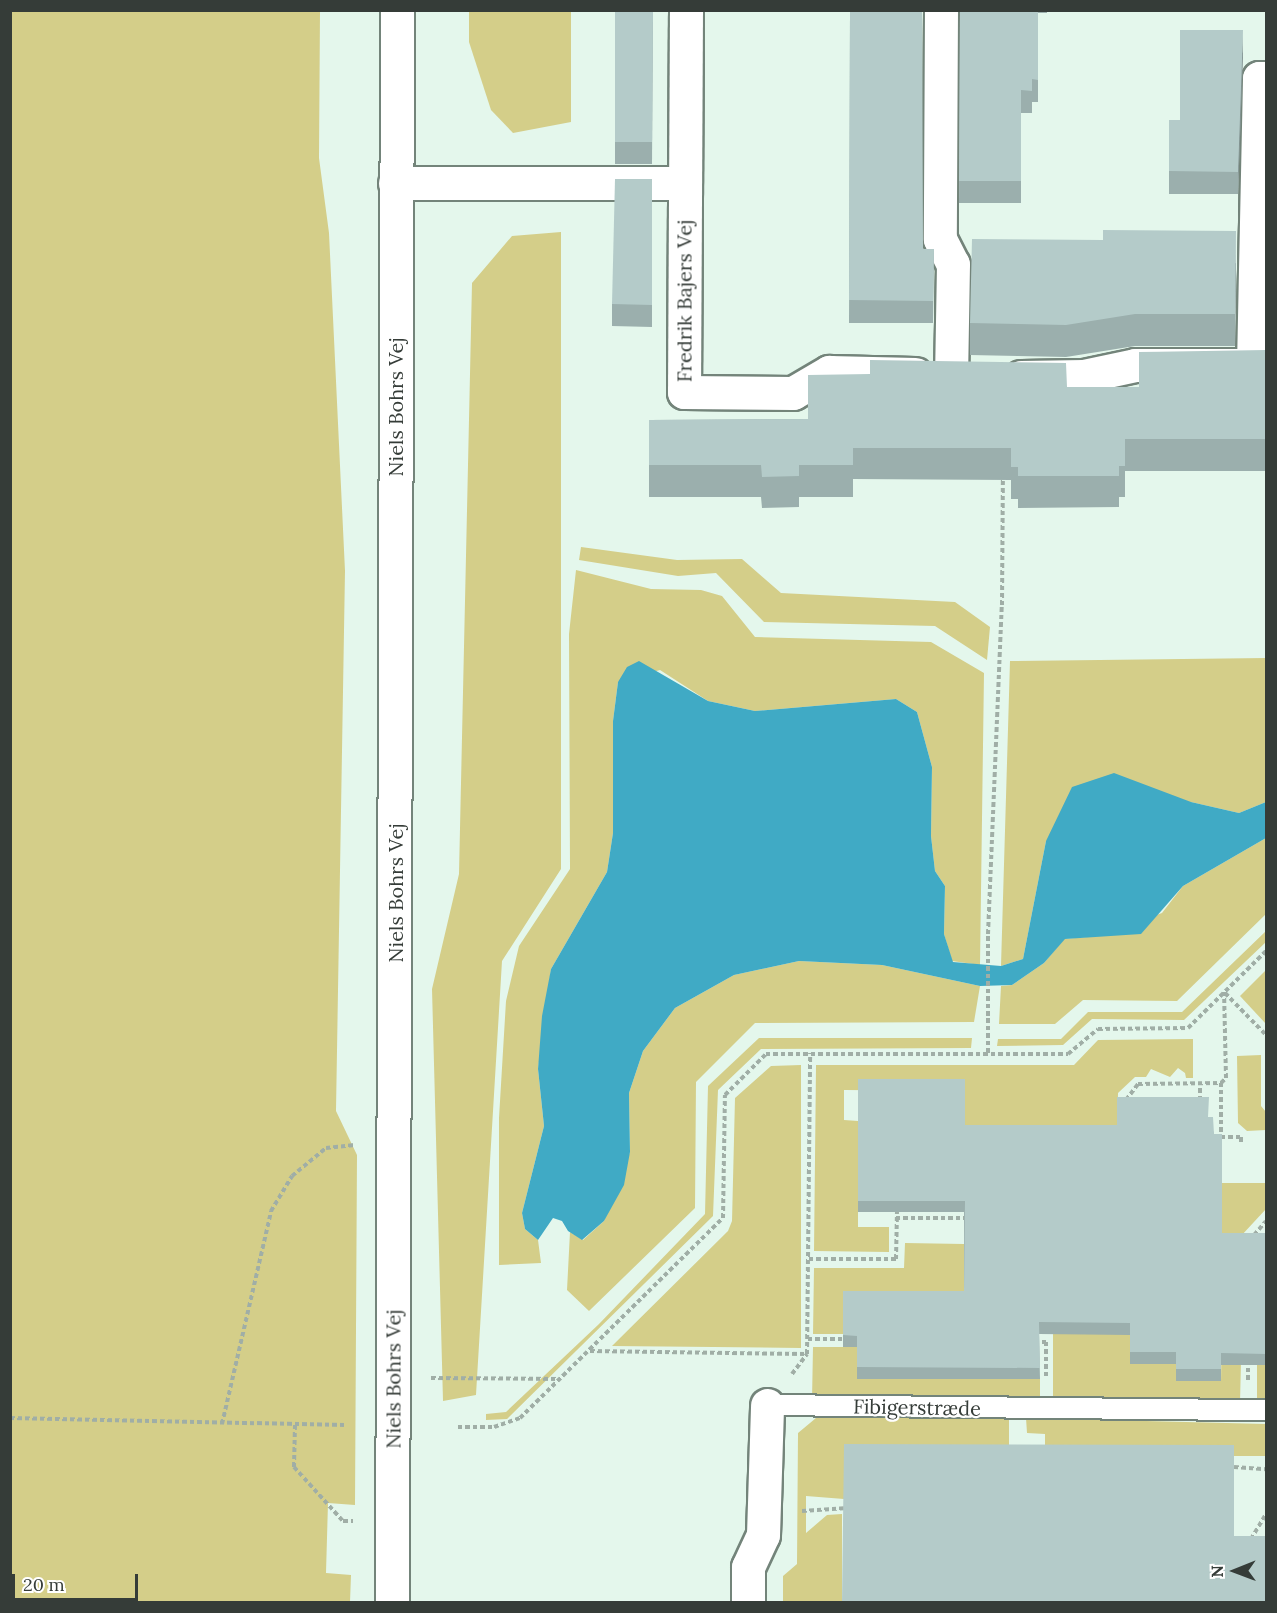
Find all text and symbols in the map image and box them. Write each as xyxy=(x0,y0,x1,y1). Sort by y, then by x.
street label: Fredrik Bajers Vej xyxy=(672,220,696,382)
street label: Niels Bohrs Vej xyxy=(383,337,407,477)
street label: Niels Bohrs Vej xyxy=(383,823,407,963)
street label: Niels Bohrs Vej xyxy=(381,1309,405,1449)
street label: Fibigerstræde xyxy=(853,1394,981,1420)
north arrow xyxy=(1205,1541,1265,1601)
scale bar xyxy=(15,1562,141,1600)
text: N xyxy=(1207,1565,1227,1578)
text: 20 m xyxy=(23,1573,65,1596)

